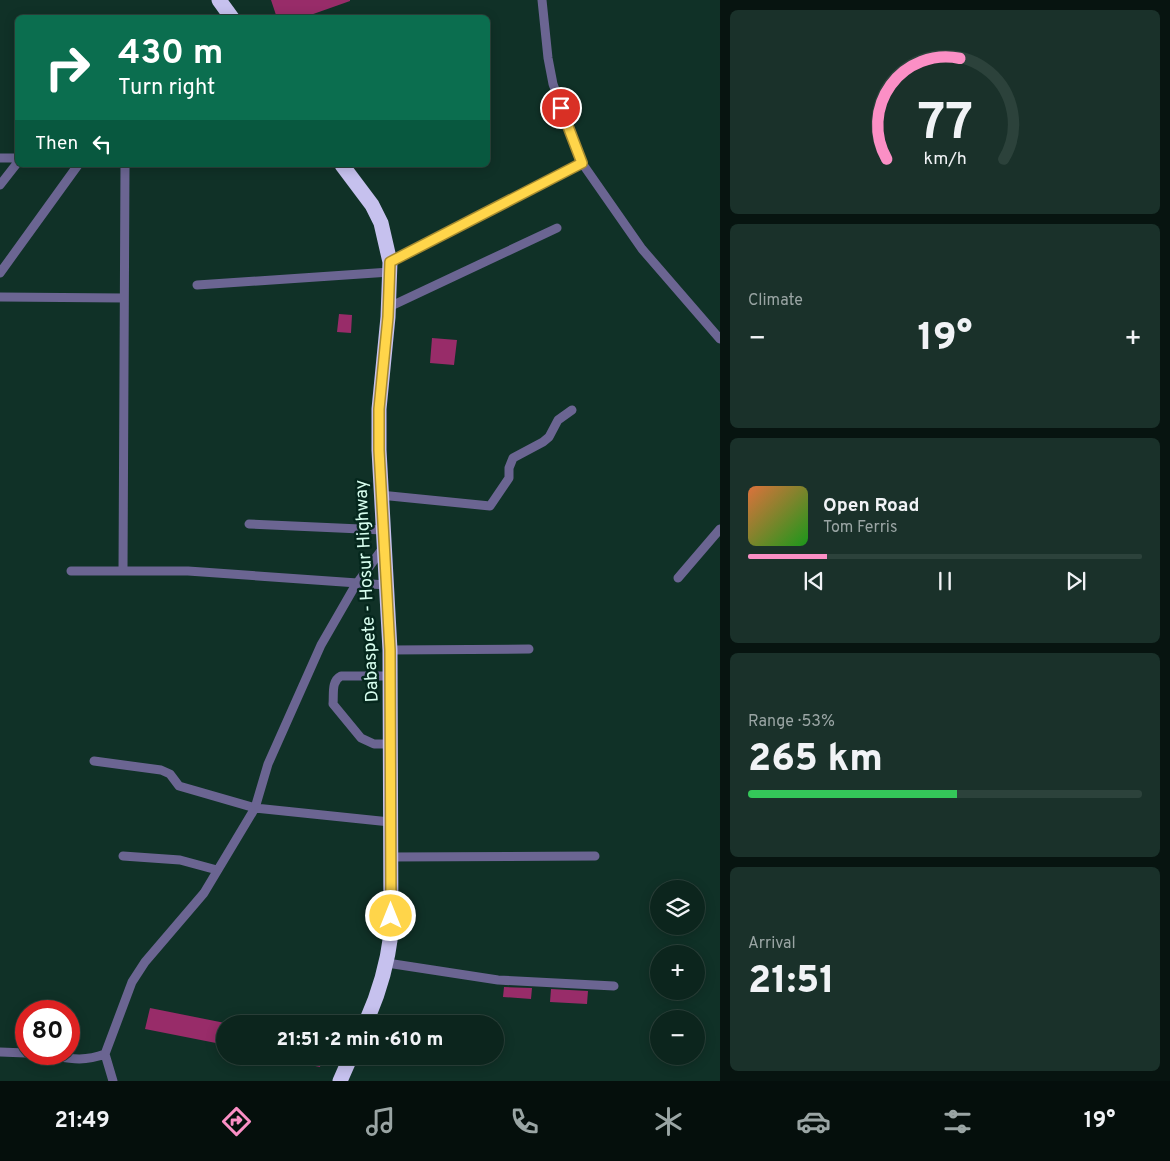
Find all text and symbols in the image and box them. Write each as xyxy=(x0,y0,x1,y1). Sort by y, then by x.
text: 430 m xyxy=(118,32,223,76)
icon: right xyxy=(35,35,100,100)
text: Turn right xyxy=(118,75,215,102)
pin xyxy=(540,87,582,129)
text: 77 xyxy=(917,92,973,158)
icon: arrive xyxy=(547,94,575,122)
icon: left xyxy=(88,130,116,158)
text: Then xyxy=(35,132,78,156)
text: km/h xyxy=(923,148,967,171)
text: Climate xyxy=(748,291,803,311)
text: 19° xyxy=(917,315,973,364)
text: − xyxy=(748,322,766,358)
text: + xyxy=(1124,322,1142,358)
street label: Dabaspete - Hosur Highway xyxy=(350,479,385,703)
text: Open Road xyxy=(823,494,919,518)
text: Tom Ferris xyxy=(823,518,897,538)
icon: previous xyxy=(800,567,828,595)
icon: pause xyxy=(931,567,959,595)
icon: next xyxy=(1062,567,1090,595)
text: Range · 53% xyxy=(748,712,835,732)
text: 265 km xyxy=(748,736,883,785)
map controls xyxy=(650,880,705,1065)
button: layers xyxy=(650,880,705,935)
position arrow xyxy=(364,889,416,941)
text: Arrival xyxy=(748,934,796,954)
button: + xyxy=(650,945,705,1000)
text: 21:51 xyxy=(748,958,835,1007)
speed limit sign: 80 xyxy=(15,1000,80,1065)
button: − xyxy=(650,1010,705,1065)
text: 21:51 · 2 min · 610 m xyxy=(277,1028,443,1052)
icon: directions xyxy=(219,1104,254,1139)
icon: music xyxy=(363,1104,398,1139)
icon: phone xyxy=(507,1104,542,1139)
icon: climate xyxy=(651,1104,686,1139)
icon: car xyxy=(796,1104,831,1139)
icon: filters xyxy=(940,1104,975,1139)
text: 21:49 xyxy=(55,1108,110,1135)
text: 19° xyxy=(1084,1108,1115,1135)

